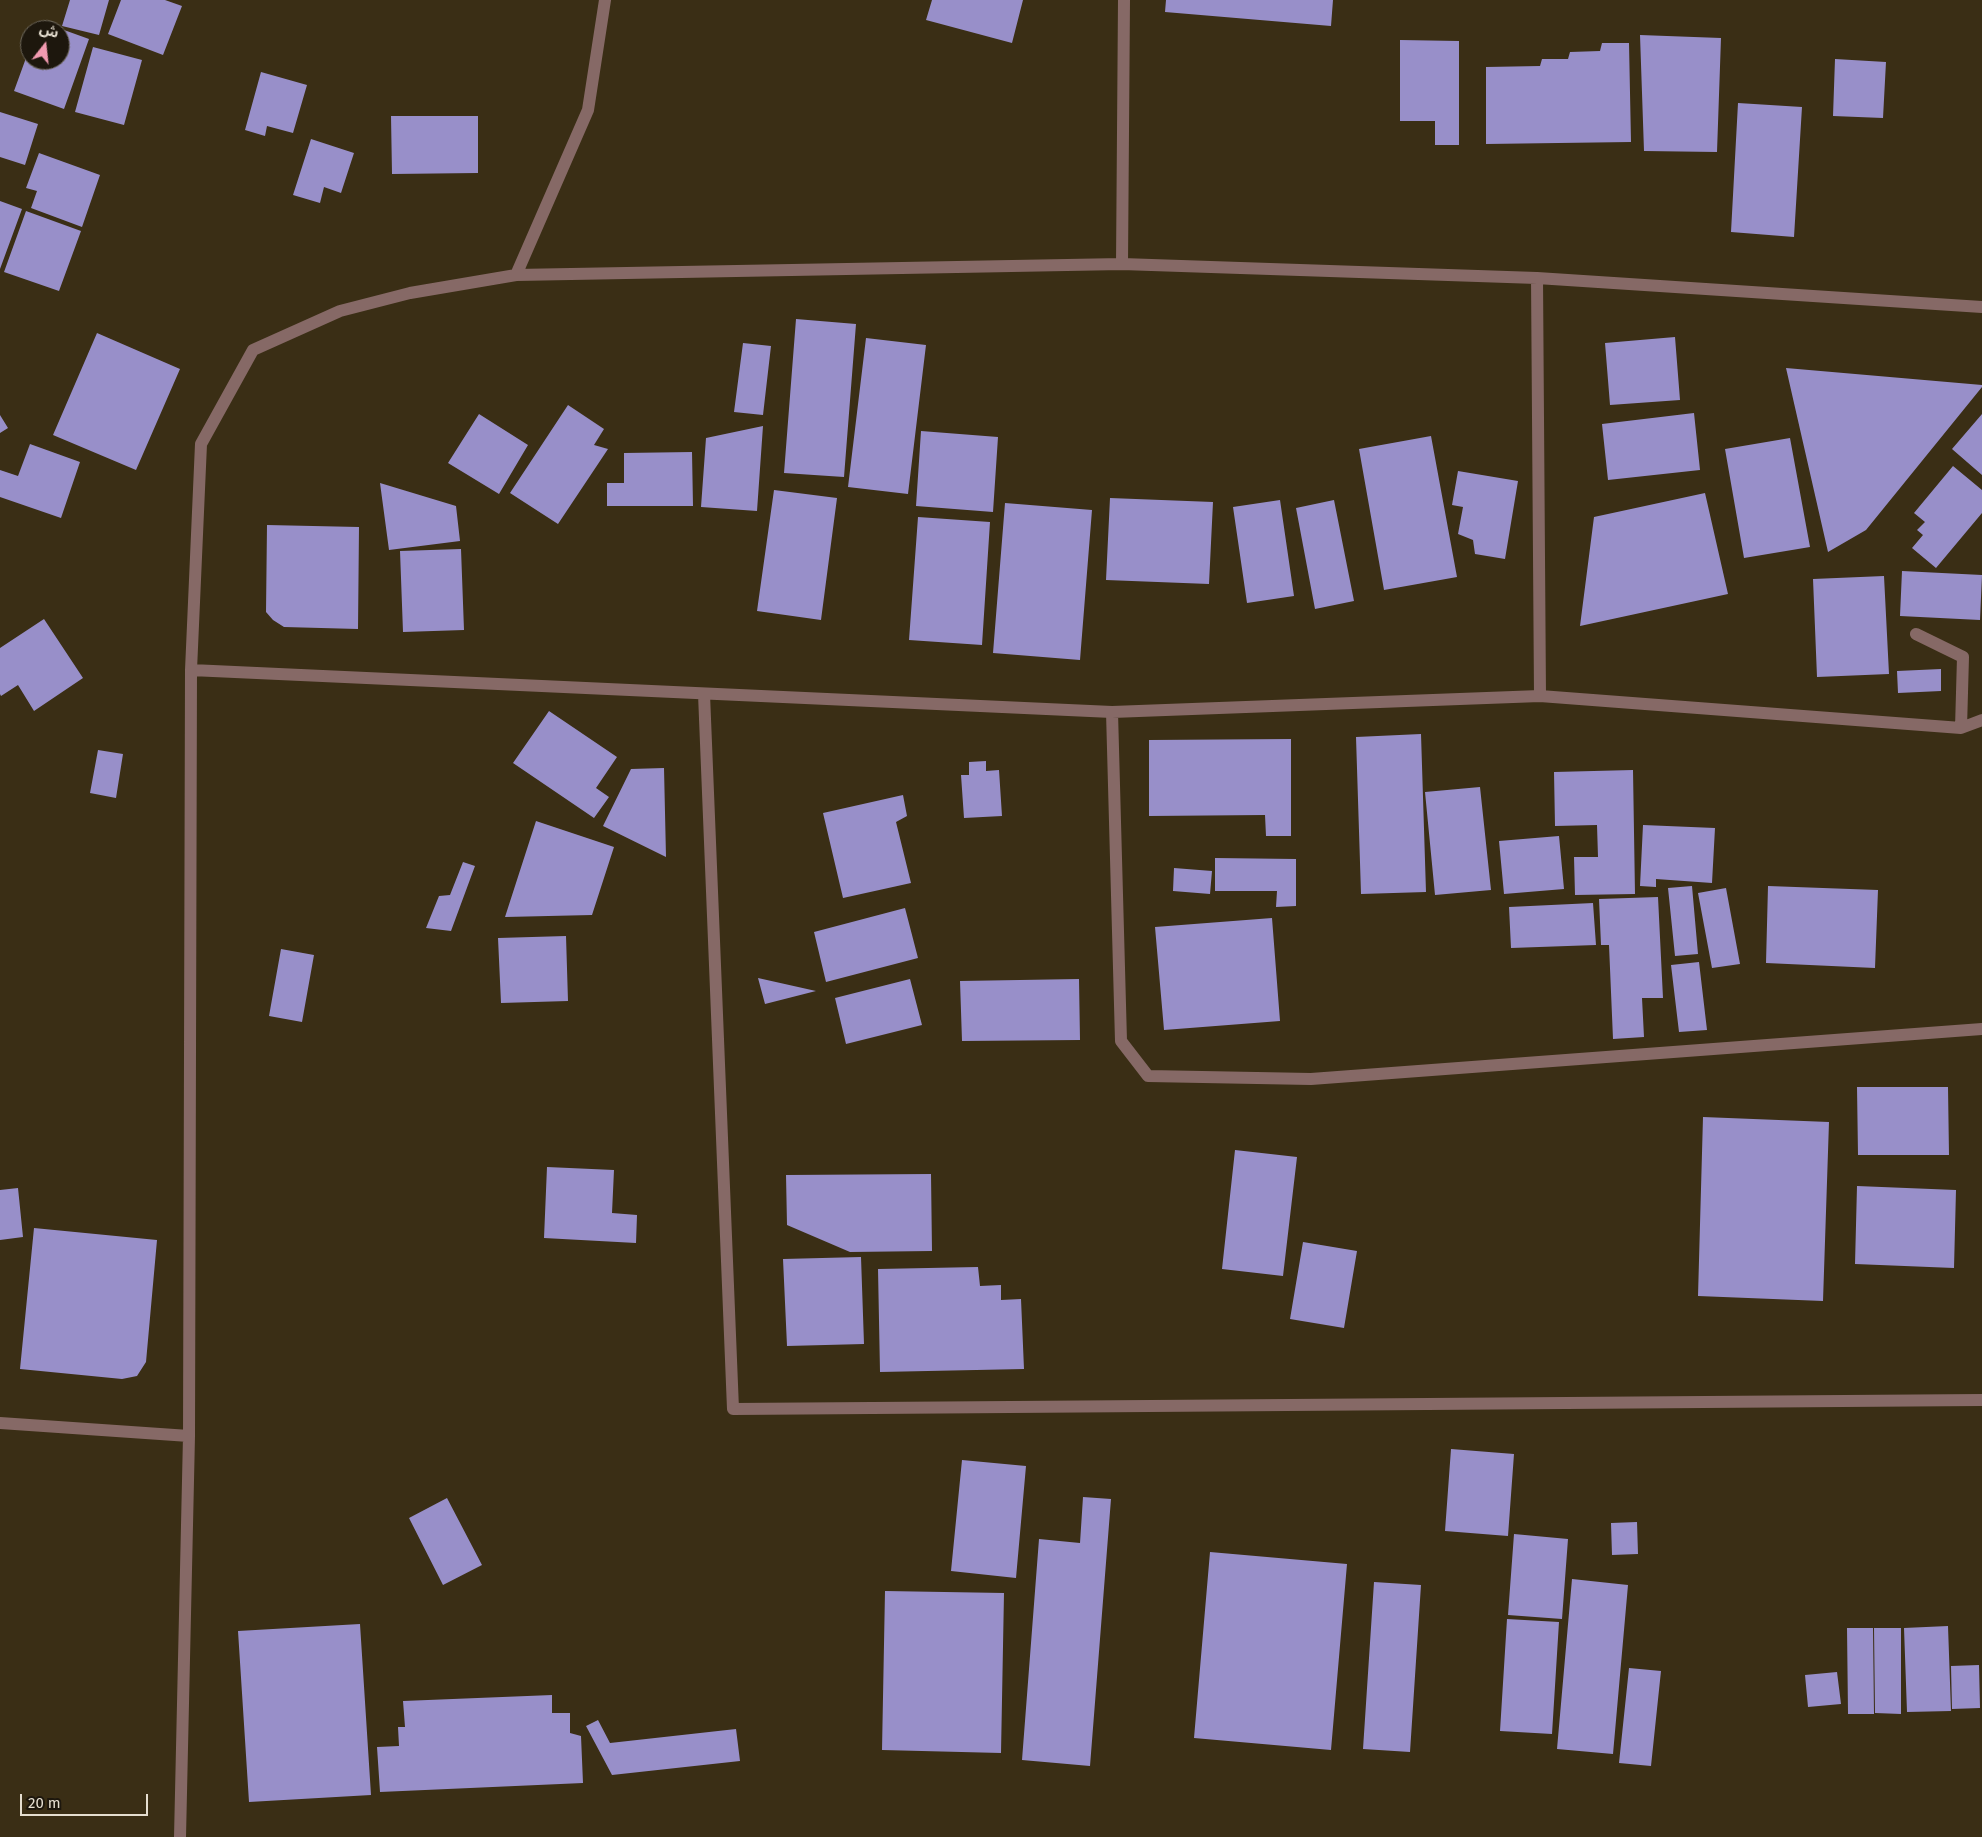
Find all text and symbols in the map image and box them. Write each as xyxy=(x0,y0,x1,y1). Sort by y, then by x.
north arrow xyxy=(20,20,70,70)
text: ش xyxy=(37,20,61,42)
scale bar xyxy=(22,1784,150,1816)
text: 20 m xyxy=(28,1794,61,1812)

